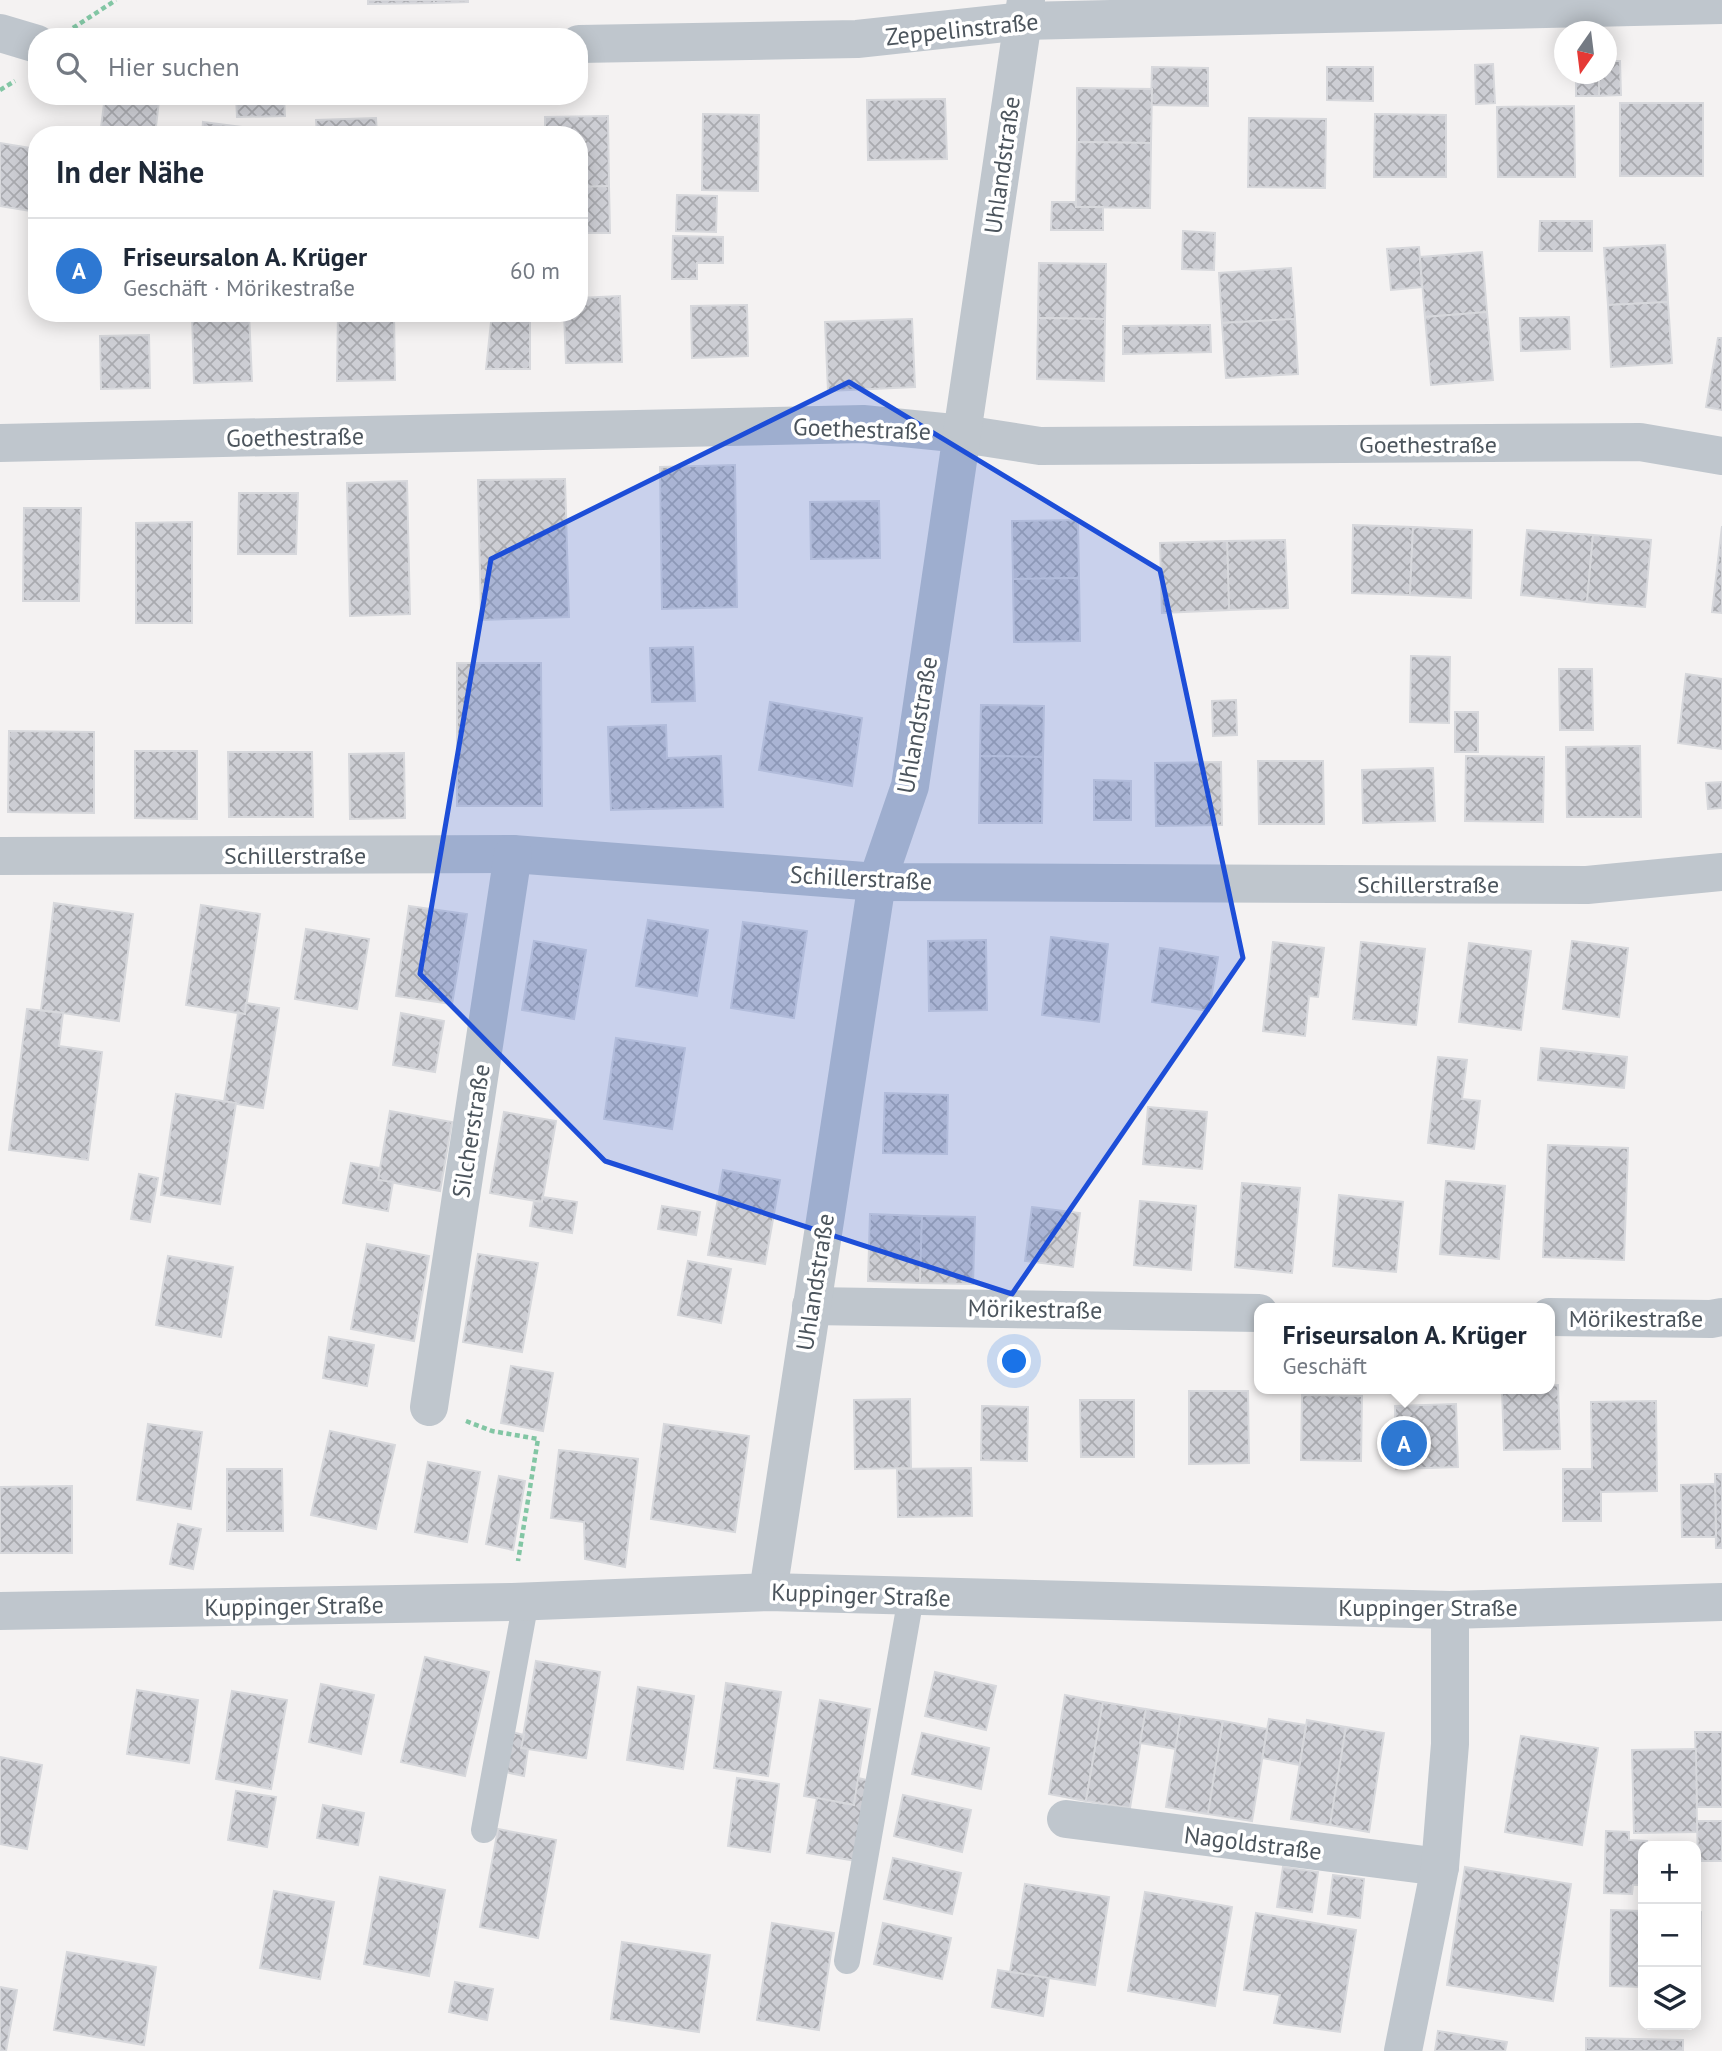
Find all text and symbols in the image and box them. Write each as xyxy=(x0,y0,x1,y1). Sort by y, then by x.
street label: Zeppelinstraße xyxy=(884,6,1040,52)
north arrow xyxy=(1554,21,1617,84)
search box xyxy=(28,28,588,105)
icon: search xyxy=(52,48,90,86)
text: Hier suchen xyxy=(108,50,240,83)
street label: Uhlandstraße xyxy=(977,94,1027,236)
text: In der Nähe xyxy=(56,152,204,191)
text: Friseursalon A. Krüger xyxy=(123,240,367,273)
text: A xyxy=(72,256,86,285)
text: 60 m xyxy=(510,256,560,285)
text: Geschäft · Mörikestraße xyxy=(123,273,355,302)
street label: Goethestraße xyxy=(793,411,931,447)
street label: Goethestraße xyxy=(226,420,364,454)
street label: Goethestraße xyxy=(1359,429,1497,460)
street label: Uhlandstraße xyxy=(890,654,944,796)
street label: Schillerstraße xyxy=(224,840,366,871)
street label: Schillerstraße xyxy=(789,859,933,897)
street label: Schillerstraße xyxy=(1357,869,1499,900)
street label: Silcherstraße xyxy=(445,1062,497,1200)
street label: Uhlandstraße xyxy=(789,1211,841,1353)
street label: Mörikestraße xyxy=(967,1292,1103,1326)
popup xyxy=(1254,1303,1555,1394)
street label: Mörikestraße xyxy=(1569,1303,1703,1334)
text: Friseursalon A. Krüger xyxy=(1282,1318,1527,1351)
your location xyxy=(997,1344,1031,1378)
text: Geschäft xyxy=(1282,1351,1367,1380)
pin: A xyxy=(1381,1417,1427,1469)
street label: Kuppinger Straße xyxy=(771,1576,951,1614)
street label: Kuppinger Straße xyxy=(204,1589,384,1623)
street label: Kuppinger Straße xyxy=(1338,1592,1518,1623)
street label: Nagoldstraße xyxy=(1182,1819,1324,1867)
map controls xyxy=(1638,1841,1701,2030)
button: + xyxy=(1638,1841,1701,1904)
button: − xyxy=(1638,1904,1701,1967)
button: layers xyxy=(1638,1967,1701,2030)

